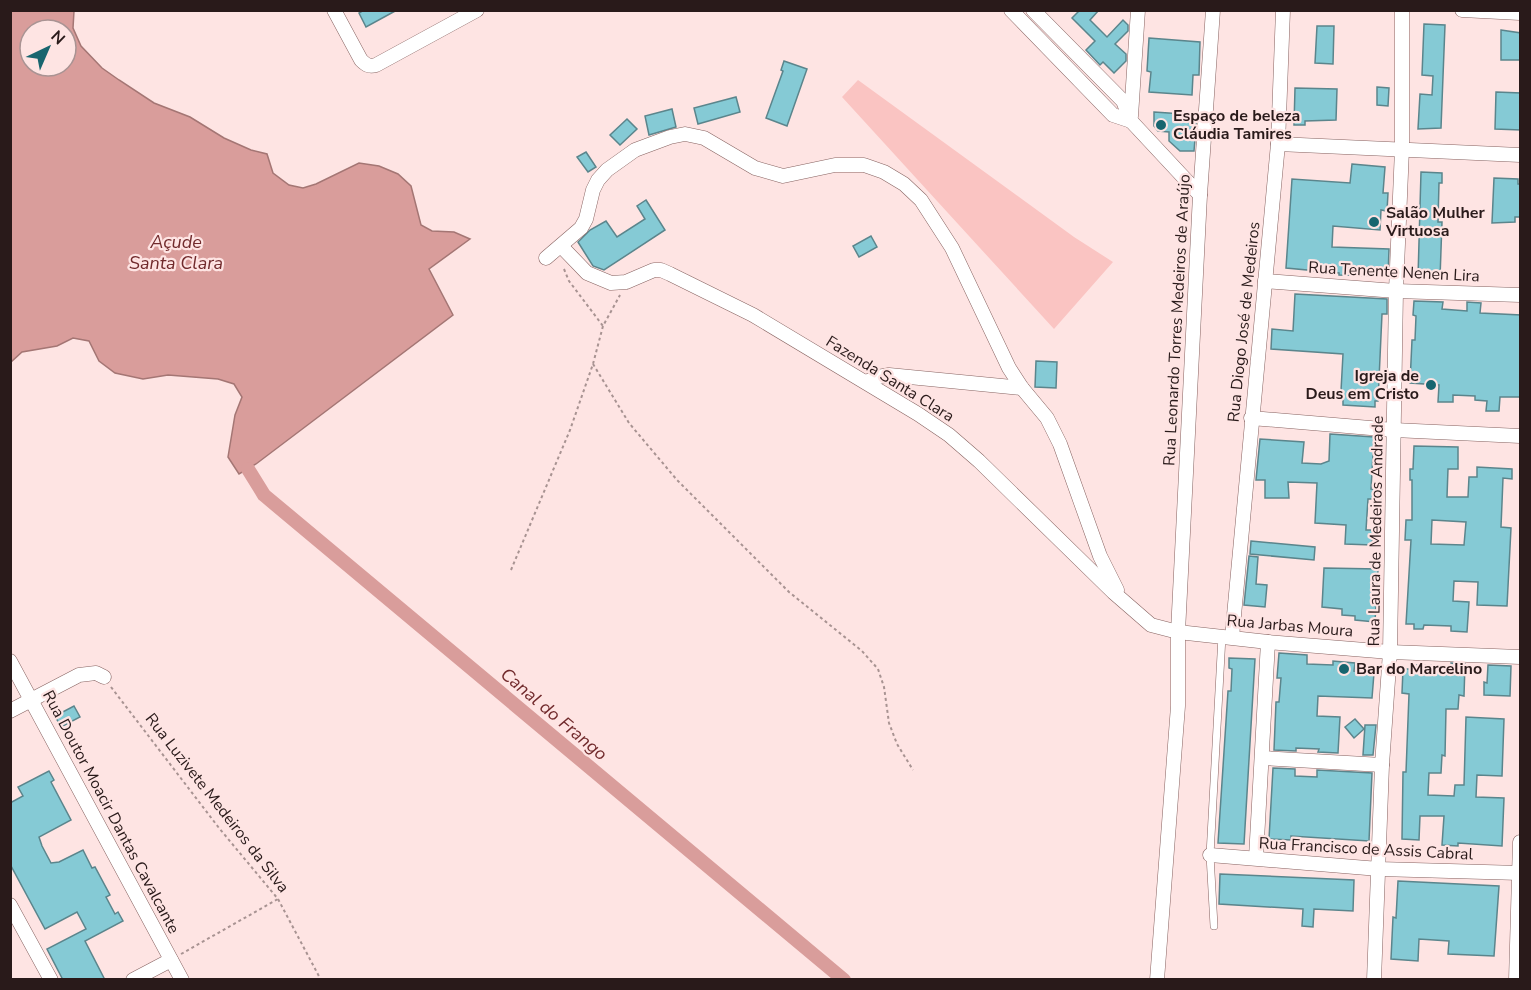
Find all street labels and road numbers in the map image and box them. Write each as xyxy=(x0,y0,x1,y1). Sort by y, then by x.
street label: Rua Leonardo Torres Medeiros de Araújo xyxy=(1158,173,1196,467)
street label: Rua Diogo José de Medeiros xyxy=(1223,221,1265,423)
street label: Rua Tenente Nenen Lira xyxy=(1308,257,1480,287)
street label: Fazenda Santa Clara xyxy=(822,331,958,427)
street label: Rua Laura de Medeiros Andrade xyxy=(1363,415,1389,647)
street label: Rua Jarbas Moura xyxy=(1226,610,1354,642)
street label: Rua Doutor Moacir Dantas Cavalcante xyxy=(37,686,185,938)
street label: Rua Luzivete Medeiros da Silva xyxy=(140,709,294,897)
street label: Rua Francisco de Assis Cabral xyxy=(1258,832,1474,866)

